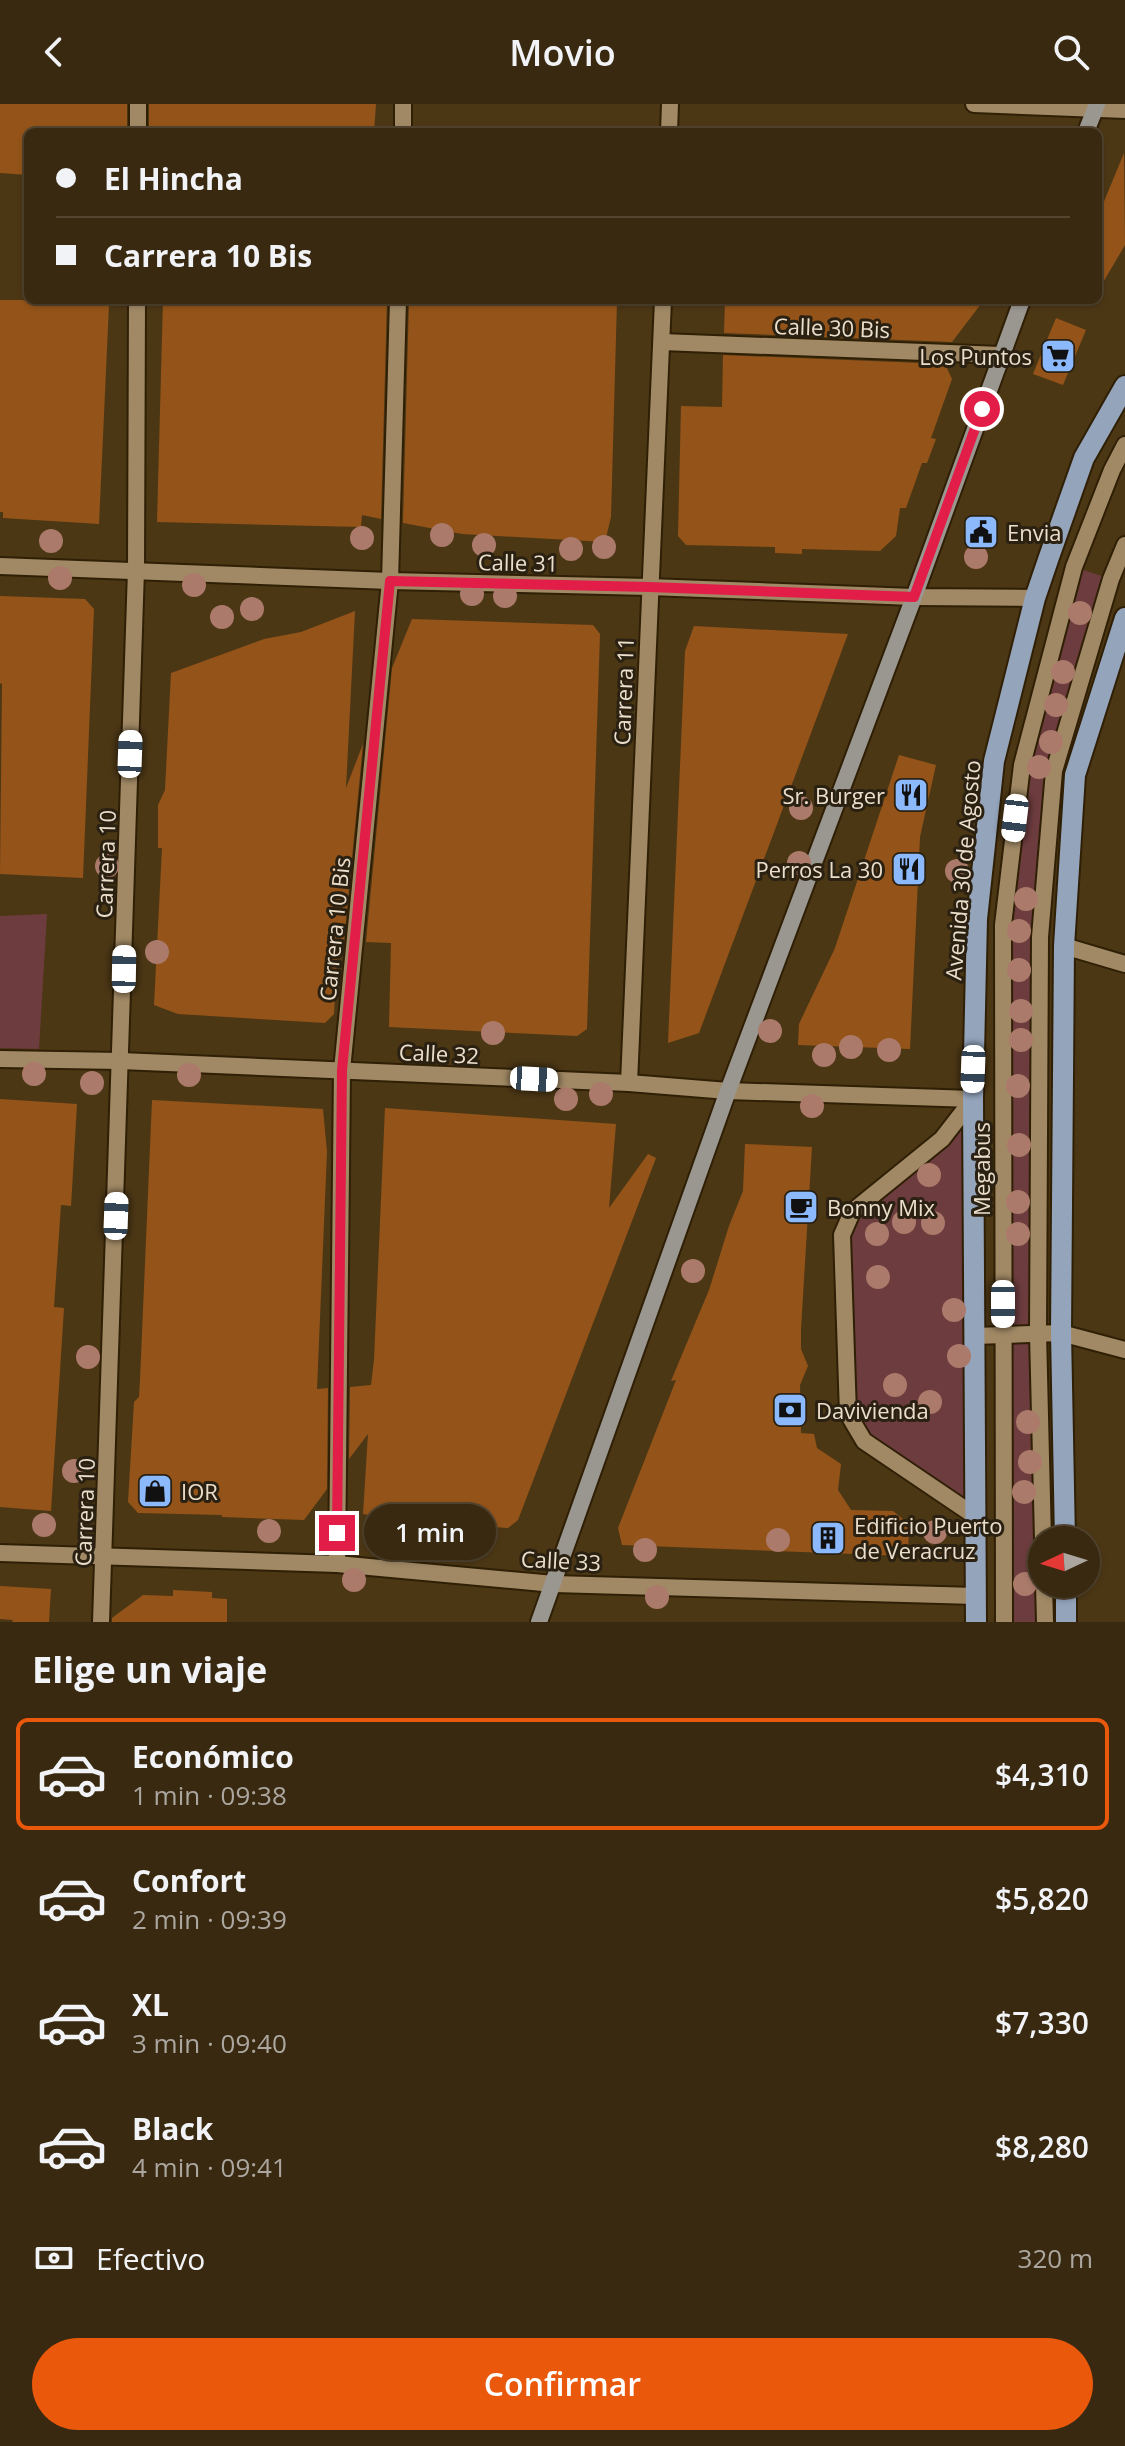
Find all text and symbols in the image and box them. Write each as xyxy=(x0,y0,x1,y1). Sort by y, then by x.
text: Movio xyxy=(509,28,616,77)
icon: back xyxy=(32,30,76,74)
icon: search xyxy=(1049,30,1093,74)
text: El Hincha xyxy=(104,158,243,199)
text: Carrera 10 Bis xyxy=(104,235,312,276)
street label: Calle 30 Bis xyxy=(773,310,891,344)
supermarket icon: Los Puntos xyxy=(1039,337,1077,375)
place label: Los Puntos xyxy=(919,341,1032,371)
route start xyxy=(964,391,1000,427)
public building icon: Envia xyxy=(962,513,1000,551)
place label: Envia xyxy=(1007,517,1061,547)
street label: Calle 31 xyxy=(478,546,558,578)
street label: Carrera 11 xyxy=(606,636,640,746)
car xyxy=(117,730,143,778)
street label: Avenida 30 de Agosto xyxy=(937,759,987,981)
restaurant icon: Sr. Burger xyxy=(892,776,930,814)
place label: Sr. Burger xyxy=(782,780,885,810)
car xyxy=(1000,793,1030,843)
street label: Carrera 10 xyxy=(88,809,122,919)
restaurant icon: Perros La 30 xyxy=(890,850,928,888)
place label: Perros La 30 xyxy=(755,854,883,884)
street label: Carrera 10 Bis xyxy=(312,856,356,1002)
car xyxy=(112,945,136,993)
street label: Calle 32 xyxy=(398,1036,480,1070)
car xyxy=(960,1045,986,1093)
car xyxy=(509,1066,559,1092)
street label: Megabus xyxy=(966,1122,996,1216)
cafe icon: Bonny Mix xyxy=(782,1188,820,1226)
car xyxy=(103,1192,129,1240)
place label: Bonny Mix xyxy=(827,1192,936,1222)
car xyxy=(991,1280,1015,1328)
bank icon: Davivienda xyxy=(771,1391,809,1429)
place label: Davivienda xyxy=(816,1395,929,1425)
street label: Carrera 10 xyxy=(67,1457,101,1567)
shop icon: IOR xyxy=(136,1472,174,1510)
place label: IOR xyxy=(181,1476,218,1506)
callout: 1 min xyxy=(365,1505,497,1561)
place label: Edificio Puerto de Veracruz xyxy=(854,1510,1002,1565)
text: 1 min xyxy=(395,1514,465,1550)
route end xyxy=(319,1515,355,1551)
building icon: Edificio Puerto de Veracruz xyxy=(809,1519,847,1557)
north arrow xyxy=(1028,1526,1100,1598)
map controls xyxy=(1028,1526,1100,1598)
street label: Calle 33 xyxy=(520,1543,602,1577)
text: Elige un viaje xyxy=(32,1645,267,1694)
text: Económico xyxy=(132,1736,294,1777)
icon: car xyxy=(36,1738,108,1810)
text: $4,310 xyxy=(995,1754,1089,1795)
text: 1 min · 09:38 xyxy=(132,1777,287,1813)
text: Confort xyxy=(132,1860,246,1901)
icon: car xyxy=(36,1862,108,1934)
text: $5,820 xyxy=(995,1878,1089,1919)
text: 2 min · 09:39 xyxy=(132,1901,287,1937)
text: XL xyxy=(132,1984,169,2025)
icon: car xyxy=(36,1986,108,2058)
text: $7,330 xyxy=(995,2002,1089,2043)
text: 3 min · 09:40 xyxy=(132,2025,287,2061)
text: Black xyxy=(132,2108,213,2149)
icon: car xyxy=(36,2110,108,2182)
text: $8,280 xyxy=(995,2126,1089,2167)
text: 4 min · 09:41 xyxy=(132,2149,287,2185)
icon: cash xyxy=(32,2236,76,2280)
text: Efectivo xyxy=(96,2238,205,2279)
text: 320 m xyxy=(1018,2240,1093,2276)
button: Confirmar xyxy=(32,2338,1093,2430)

